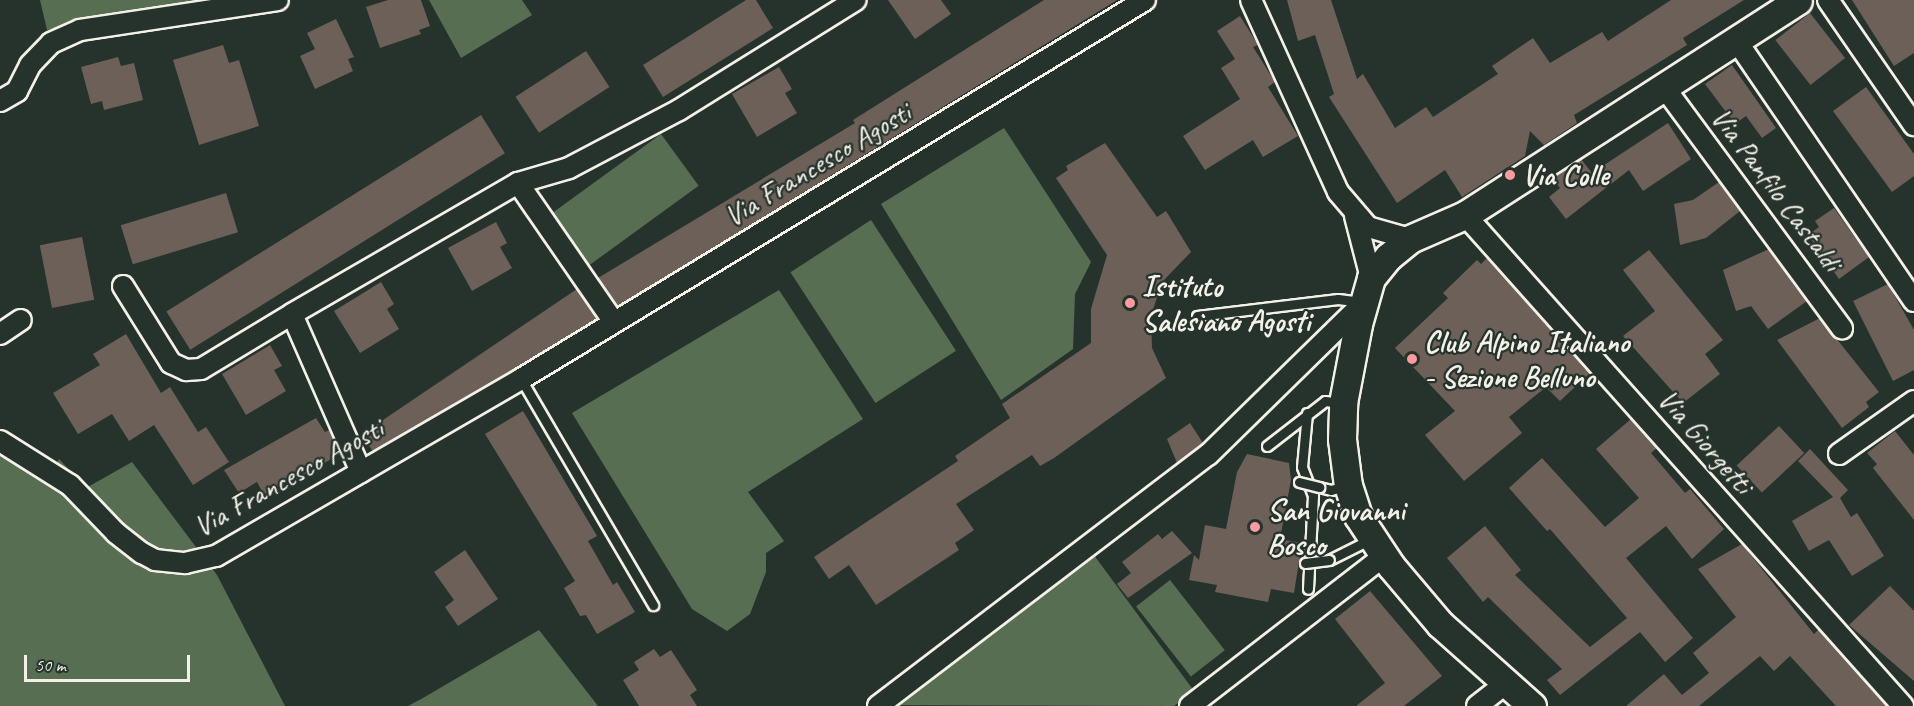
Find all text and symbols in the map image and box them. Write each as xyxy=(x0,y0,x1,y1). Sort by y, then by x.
street label: Via Francesco Agosti xyxy=(717,94,917,234)
street label: Via Panfilo Castaldi xyxy=(1703,99,1851,279)
place label: Via Colle xyxy=(1522,157,1608,193)
marker: Via Colle xyxy=(1503,168,1517,182)
place label: Istituto Salesiano Agosti xyxy=(1142,268,1310,338)
marker: Istituto Salesiano Agosti xyxy=(1123,296,1137,310)
place label: Club Alpino Italiano - Sezione Belluno xyxy=(1424,324,1630,394)
marker: Club Alpino Italiano - Sezione Belluno xyxy=(1405,352,1419,366)
street label: Via Giorgetti xyxy=(1651,381,1761,501)
street label: Via Francesco Agosti xyxy=(187,410,389,544)
place label: San Giovanni Bosco xyxy=(1267,492,1404,562)
marker: San Giovanni Bosco xyxy=(1248,520,1262,534)
scale bar xyxy=(27,643,194,681)
text: 50 m xyxy=(35,654,66,676)

